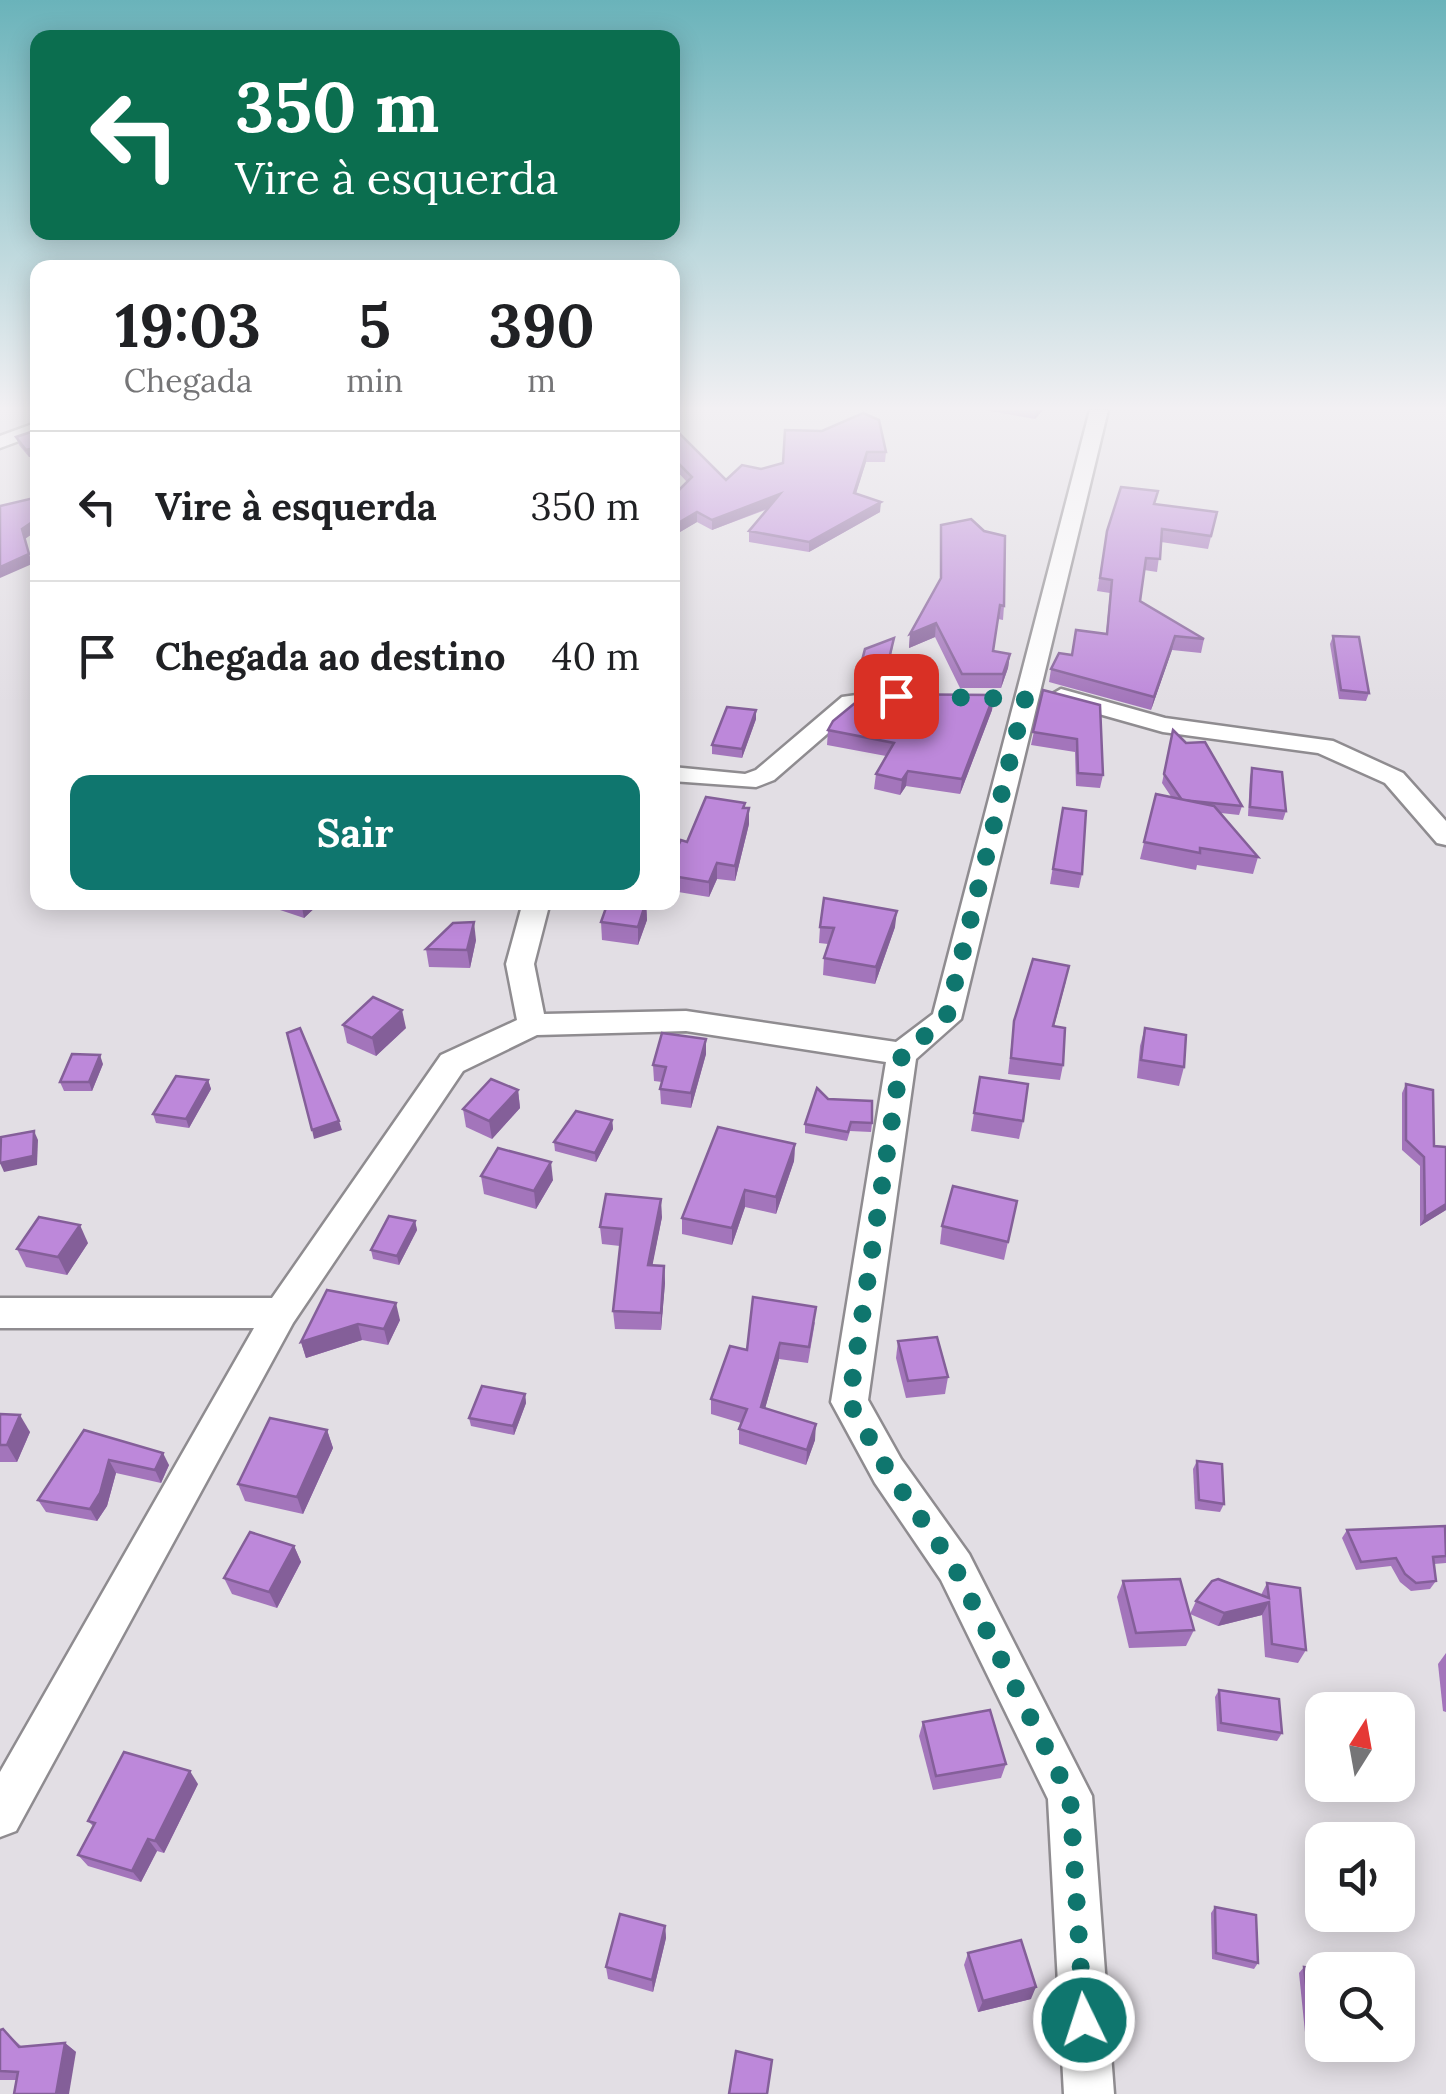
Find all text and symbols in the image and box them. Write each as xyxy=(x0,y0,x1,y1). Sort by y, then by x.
text: 350 m xyxy=(235,62,439,151)
icon: left xyxy=(70,70,200,200)
text: Vire à esquerda xyxy=(235,149,559,206)
text: 19:03 xyxy=(115,287,261,363)
text: 5 xyxy=(358,287,391,363)
text: 390 xyxy=(488,287,595,363)
text: Chegada xyxy=(124,360,252,401)
text: min xyxy=(346,360,403,401)
text: m xyxy=(527,360,556,401)
icon: left xyxy=(70,479,125,534)
text: Vire à esquerda xyxy=(155,482,437,530)
text: 350 m xyxy=(531,482,640,530)
icon: arrive xyxy=(70,629,125,684)
text: Chegada ao destino xyxy=(155,632,505,680)
text: 40 m xyxy=(552,632,640,680)
pin xyxy=(854,654,939,739)
icon: arrive xyxy=(869,669,924,724)
button: Sair xyxy=(70,775,640,890)
north arrow xyxy=(1305,1692,1415,1802)
map controls xyxy=(1305,1692,1415,2062)
button: sound xyxy=(1305,1822,1415,1932)
button: search xyxy=(1305,1952,1415,2062)
position arrow xyxy=(1032,1968,1136,2072)

